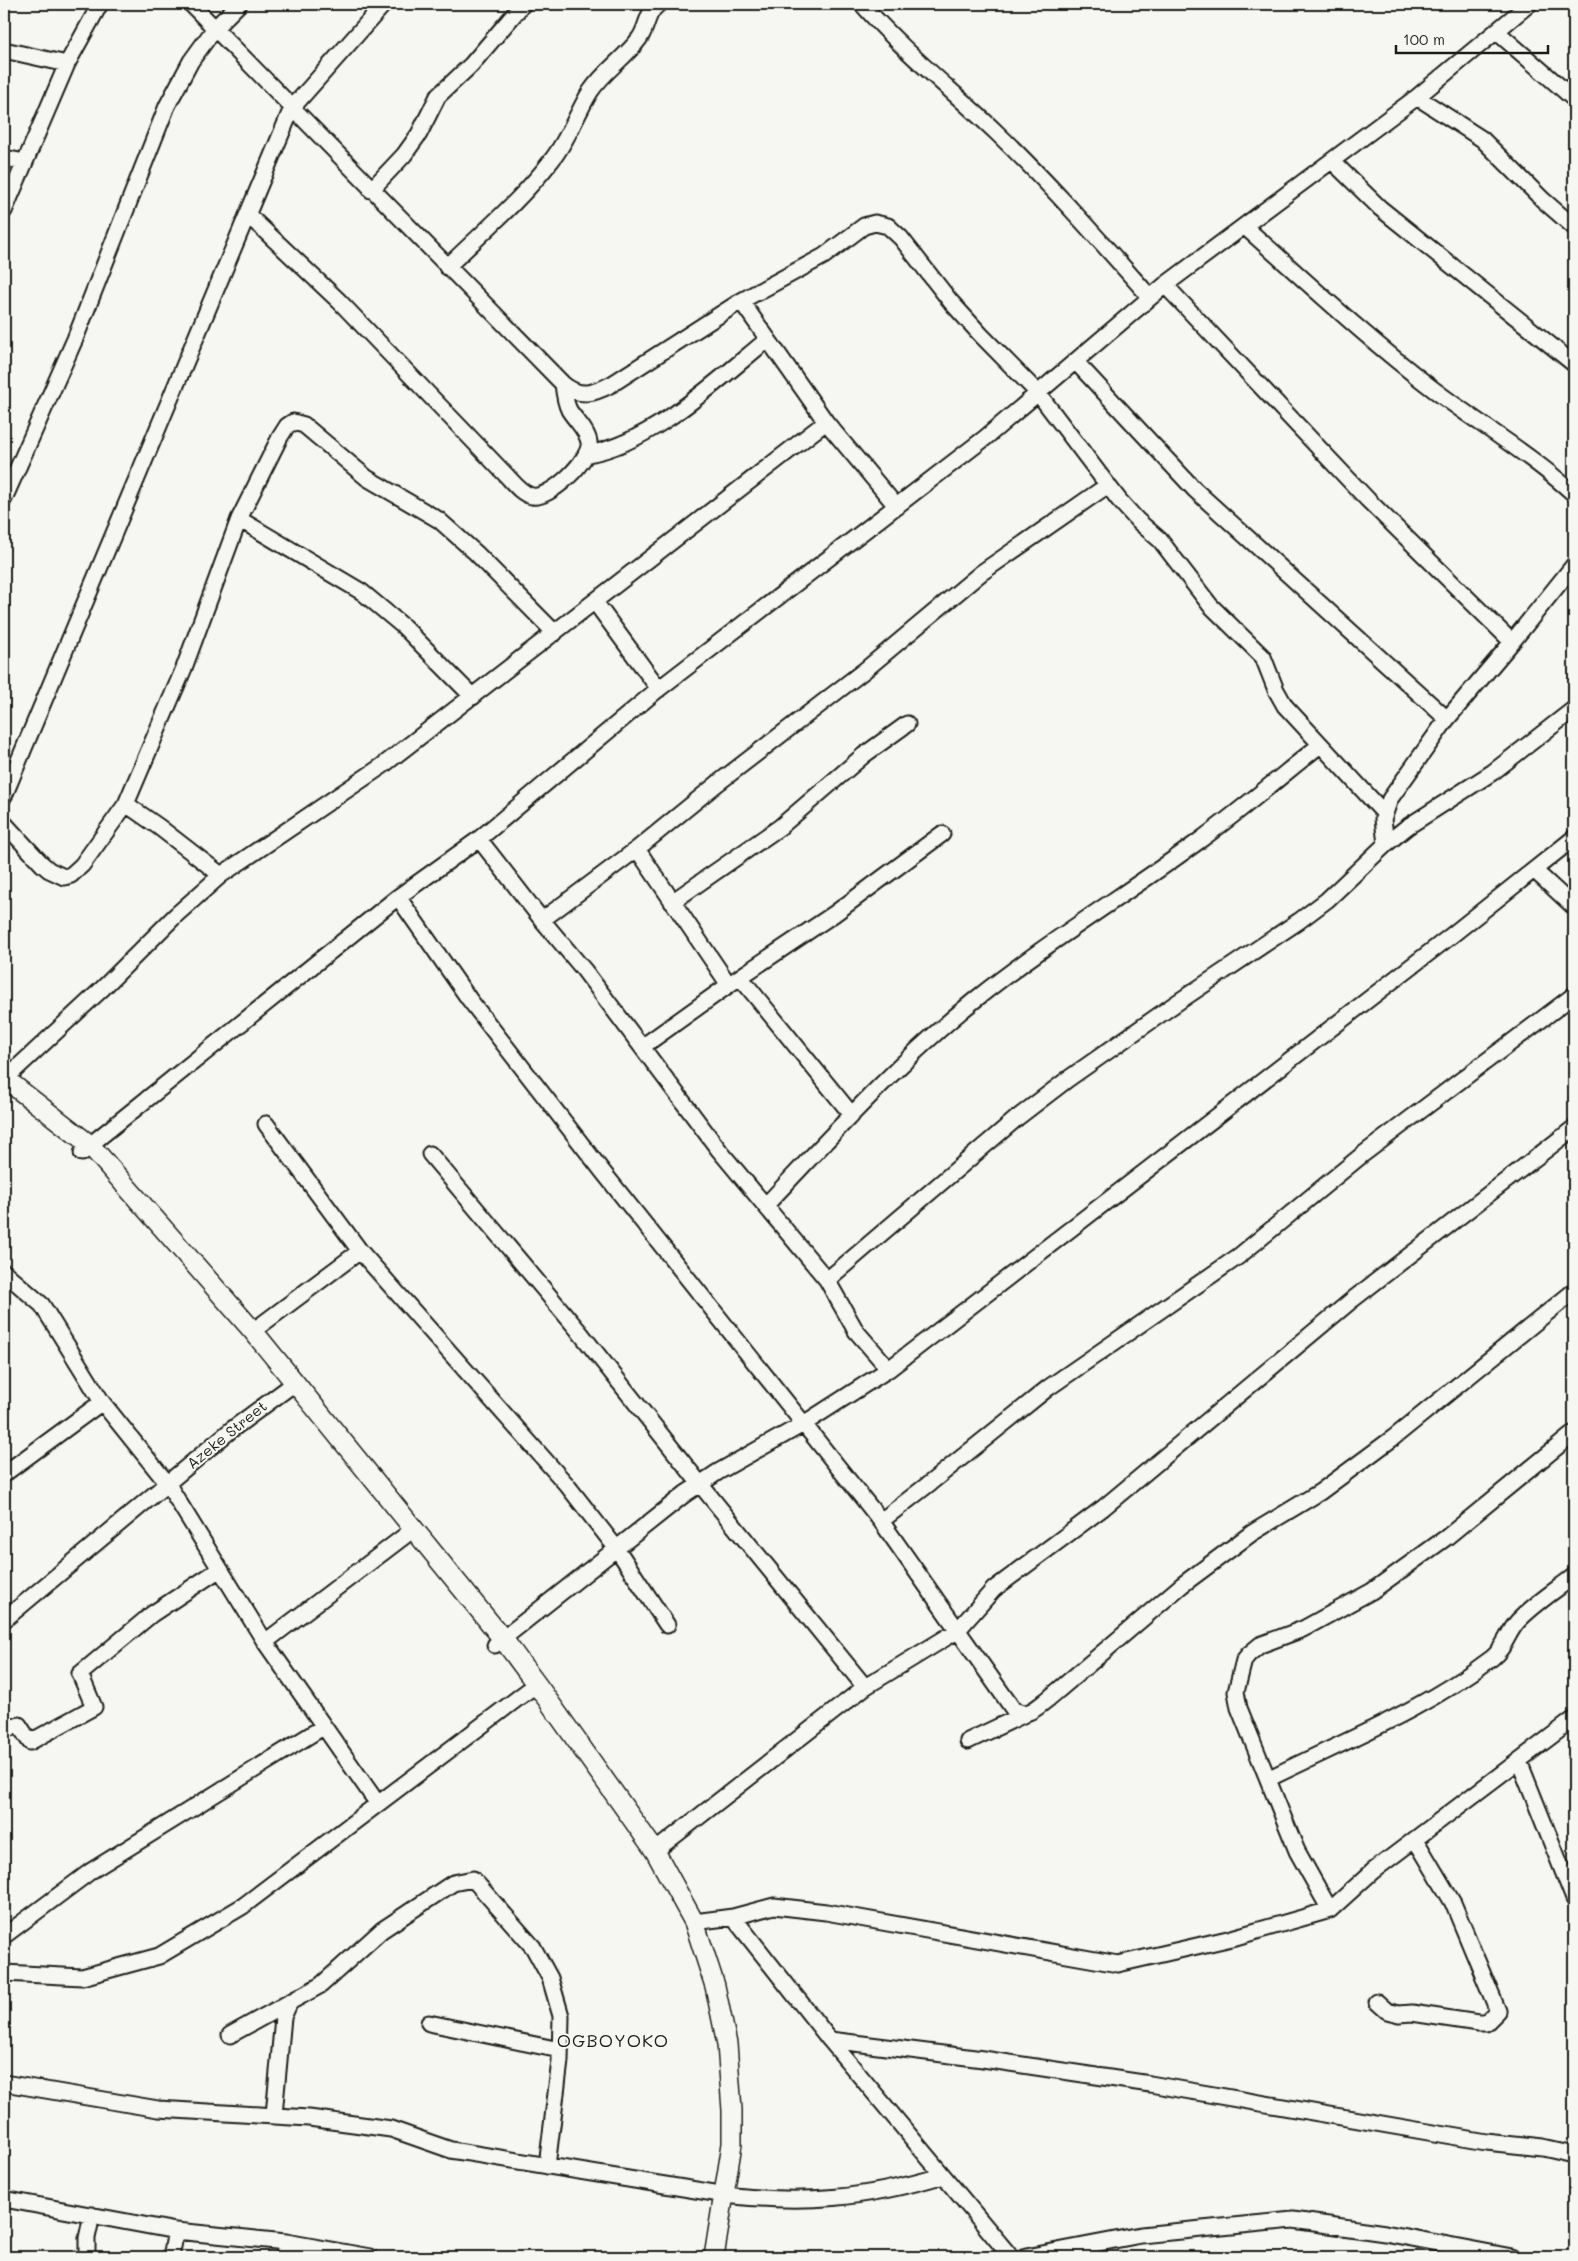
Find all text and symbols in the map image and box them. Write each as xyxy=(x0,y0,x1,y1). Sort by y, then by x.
scale bar xyxy=(1396,22,1548,54)
text: 100 m xyxy=(1403,29,1445,49)
street label: Azeke Street xyxy=(182,1396,271,1473)
district label: OGBOYOKO xyxy=(557,2028,669,2052)

